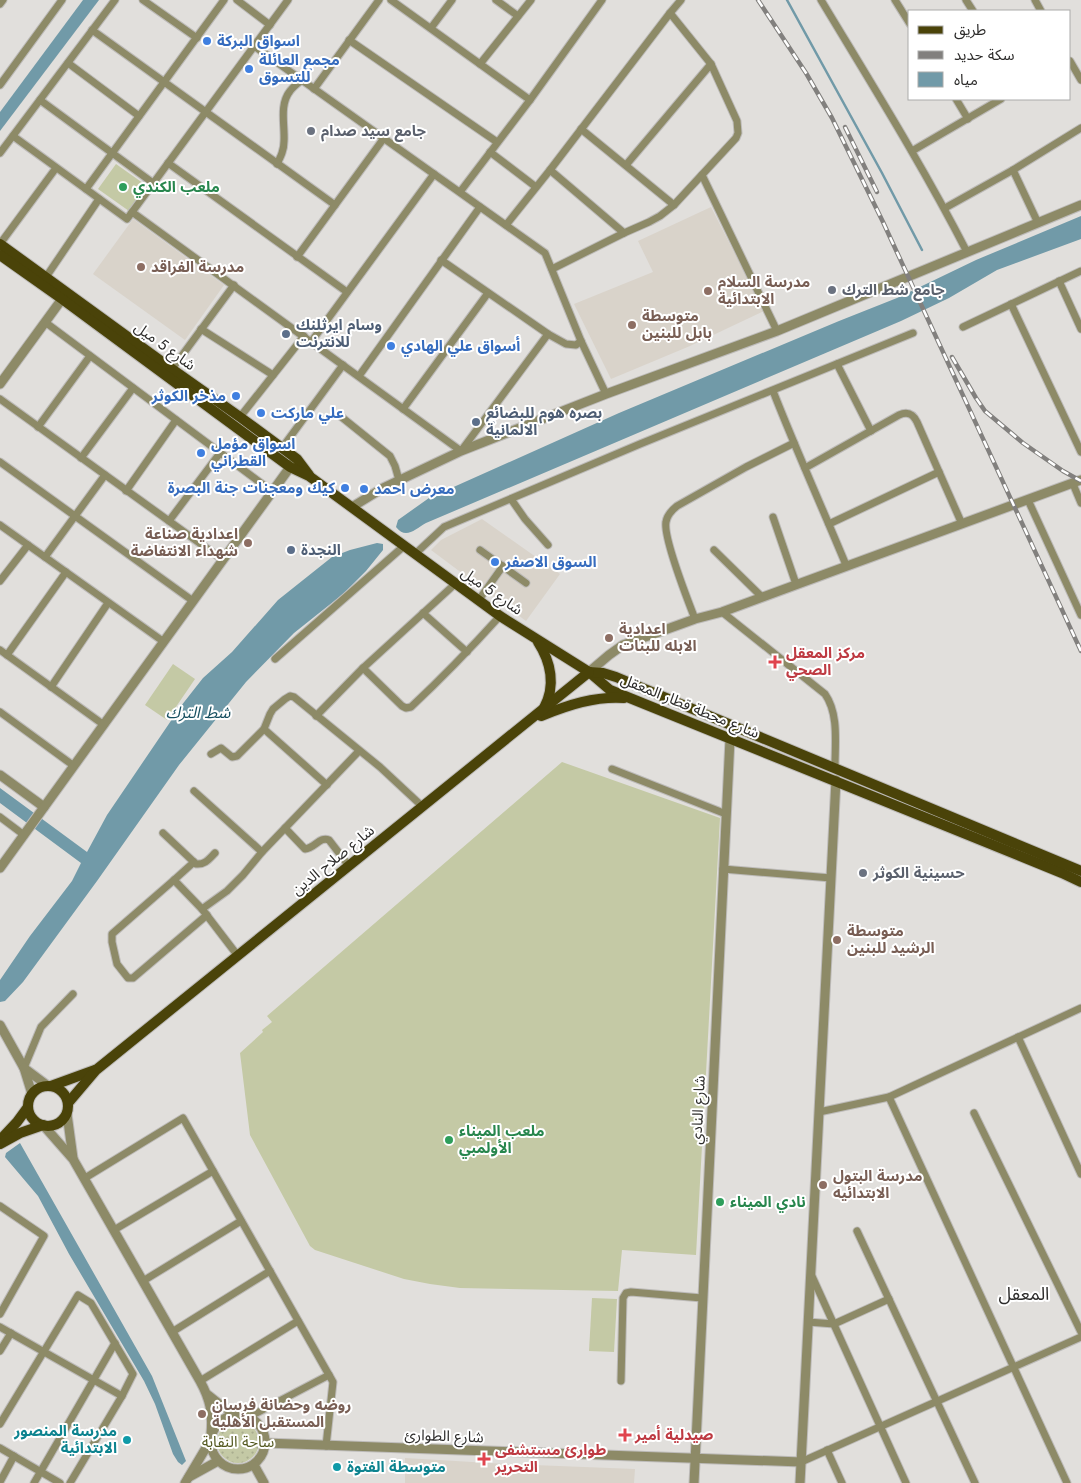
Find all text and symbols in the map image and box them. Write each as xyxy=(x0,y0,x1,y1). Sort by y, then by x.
legend xyxy=(908,10,1071,100)
text: طريق xyxy=(954,19,986,41)
place label: اسواق البركة xyxy=(217,30,300,52)
marker: اسواق البركة xyxy=(201,35,213,47)
text: سكة حديد xyxy=(954,44,1015,66)
place label: مجمع العائلة للتسوق xyxy=(259,49,340,88)
marker: مجمع العائلة للتسوق xyxy=(243,63,255,75)
text: مياه xyxy=(954,69,978,91)
place label: جامع سيد صدام xyxy=(321,120,426,142)
marker: جامع سيد صدام xyxy=(305,125,317,137)
place label: ملعب الكندي xyxy=(133,176,220,198)
marker: ملعب الكندي xyxy=(117,181,129,193)
place label: مدرسة الفراقد xyxy=(151,256,244,278)
marker: مدرسة الفراقد xyxy=(135,261,147,273)
place label: مدرسة السلام الابتدائية xyxy=(718,271,810,310)
place label: جامع شط الترك xyxy=(842,279,945,301)
marker: جامع شط الترك xyxy=(826,284,838,296)
marker: مدرسة السلام الابتدائية xyxy=(702,285,714,297)
place label: متوسطة بابل للبنين xyxy=(642,305,712,344)
place label: وسام ايرثلنك للانترنت xyxy=(296,314,382,353)
street label: شارع 5 ميل xyxy=(129,316,200,377)
marker: متوسطة بابل للبنين xyxy=(626,319,638,331)
marker: وسام ايرثلنك للانترنت xyxy=(280,328,292,340)
place label: أسواق علي الهادي xyxy=(401,335,520,357)
marker: أسواق علي الهادي xyxy=(385,340,397,352)
place label: مذخر الكوثر xyxy=(151,385,226,407)
marker: مذخر الكوثر xyxy=(230,390,242,402)
place label: علي ماركت xyxy=(271,402,344,424)
place label: بصره هوم للبضائع الالمانية xyxy=(486,402,602,441)
marker: علي ماركت xyxy=(255,407,267,419)
marker: بصره هوم للبضائع الالمانية xyxy=(470,416,482,428)
place label: اسواق مؤمل القطراني xyxy=(211,433,295,472)
marker: اسواق مؤمل القطراني xyxy=(195,447,207,459)
place label: كيك ومعجنات جنة البصرة xyxy=(168,477,335,499)
place label: معرض احمد xyxy=(374,478,455,500)
marker: كيك ومعجنات جنة البصرة xyxy=(339,482,351,494)
marker: معرض احمد xyxy=(358,483,370,495)
place label: اعدادية صناعة شهداء الانتفاضة xyxy=(131,523,238,562)
marker: اعدادية صناعة شهداء الانتفاضة xyxy=(242,537,254,549)
place label: النجدة xyxy=(301,539,341,561)
marker: النجدة xyxy=(285,544,297,556)
place label: السوق الاصفر xyxy=(504,551,597,573)
marker: السوق الاصفر xyxy=(489,556,501,568)
street label: شارع 5 ميل xyxy=(456,562,528,621)
place label: اعدادية الابله للبنات xyxy=(619,618,697,657)
marker: اعدادية الابله للبنات xyxy=(603,632,615,644)
place label: مركز المعقل الصحي xyxy=(786,642,865,681)
marker: مركز المعقل الصحي xyxy=(768,655,782,669)
street label: شارع محطة قطار المعقل xyxy=(617,668,763,745)
water label: شط الترك xyxy=(166,701,231,724)
street label: شارع صلاح الدين xyxy=(287,819,380,901)
place label: حسينية الكوثر xyxy=(872,862,965,884)
marker: حسينية الكوثر xyxy=(857,867,869,879)
place label: متوسطة الرشيد للبنين xyxy=(847,920,935,959)
marker: متوسطة الرشيد للبنين xyxy=(831,934,843,946)
street label: شارع النادي xyxy=(685,1075,712,1145)
place label: ملعب الميناء الأولمبي xyxy=(459,1120,544,1159)
marker: ملعب الميناء الأولمبي xyxy=(443,1134,455,1146)
place label: مدرسة البتول الابتدائيه xyxy=(833,1165,923,1204)
marker: مدرسة البتول الابتدائيه xyxy=(817,1179,829,1191)
place label: نادي الميناء xyxy=(730,1191,806,1213)
marker: نادي الميناء xyxy=(714,1196,726,1208)
district label: المعقل xyxy=(999,1281,1049,1307)
place label: روضه وحضانة فرسان المستقبل الأهلية xyxy=(212,1394,351,1433)
marker: روضه وحضانة فرسان المستقبل الأهلية xyxy=(196,1408,208,1420)
place label: مدرسة المنصور الابتدائية xyxy=(13,1420,117,1459)
street label: شارع الطوارئ xyxy=(404,1424,484,1449)
place label: صيدلية أمير xyxy=(634,1424,714,1446)
marker: صيدلية أمير xyxy=(619,1429,631,1441)
park label: ساحة النقابة xyxy=(202,1431,274,1453)
marker: مدرسة المنصور الابتدائية xyxy=(121,1434,133,1446)
place label: طوارئ مستشفى التحرير xyxy=(494,1439,606,1478)
marker: طوارئ مستشفى التحرير xyxy=(477,1452,491,1466)
place label: متوسطة الفتوة xyxy=(347,1456,446,1478)
marker: متوسطة الفتوة xyxy=(331,1461,343,1473)

